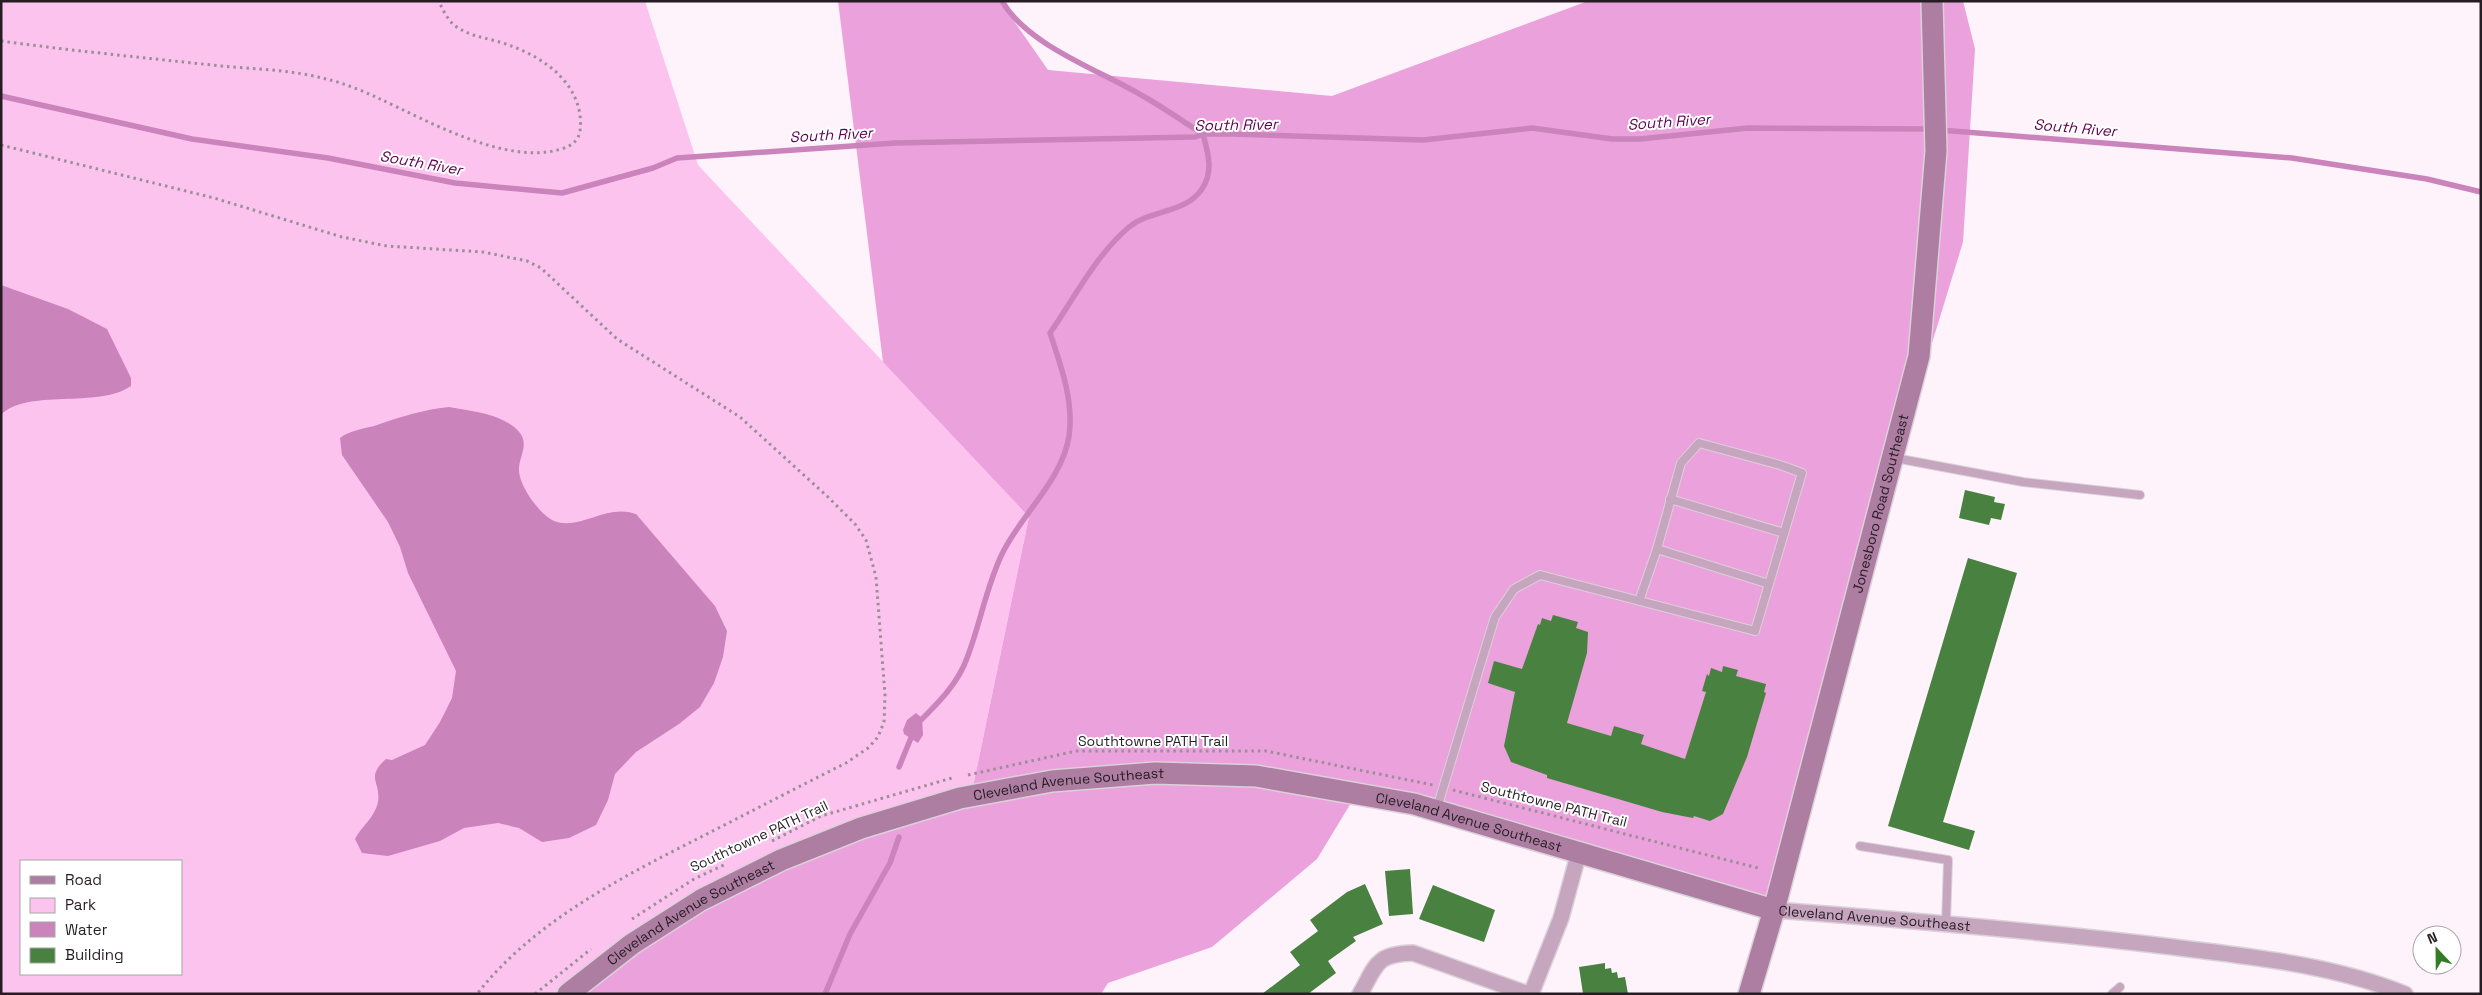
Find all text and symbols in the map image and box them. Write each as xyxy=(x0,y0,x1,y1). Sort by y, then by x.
water label: South River xyxy=(1627,109,1712,134)
water label: South River xyxy=(1194,114,1279,135)
water label: South River xyxy=(2033,114,2119,141)
water label: South River xyxy=(789,123,874,146)
water label: South River xyxy=(379,146,465,179)
street label: Jonesboro Road Southeast xyxy=(1848,412,1913,595)
street label: Southtowne PATH Trail xyxy=(1078,732,1228,750)
street label: Cleveland Avenue Southeast xyxy=(972,764,1165,804)
street label: Southtowne PATH Trail xyxy=(1479,777,1629,831)
street label: Cleveland Avenue Southeast xyxy=(1374,788,1564,856)
street label: Southtowne PATH Trail xyxy=(687,796,831,876)
street label: Cleveland Avenue Southeast xyxy=(603,856,778,969)
legend xyxy=(20,860,182,975)
text: Road xyxy=(65,870,102,889)
text: Park xyxy=(65,895,96,914)
street label: Cleveland Avenue Southeast xyxy=(1778,901,1971,935)
text: Water xyxy=(65,920,108,939)
north arrow xyxy=(2412,925,2462,975)
text: N xyxy=(2424,928,2440,948)
text: Building xyxy=(65,945,124,964)

